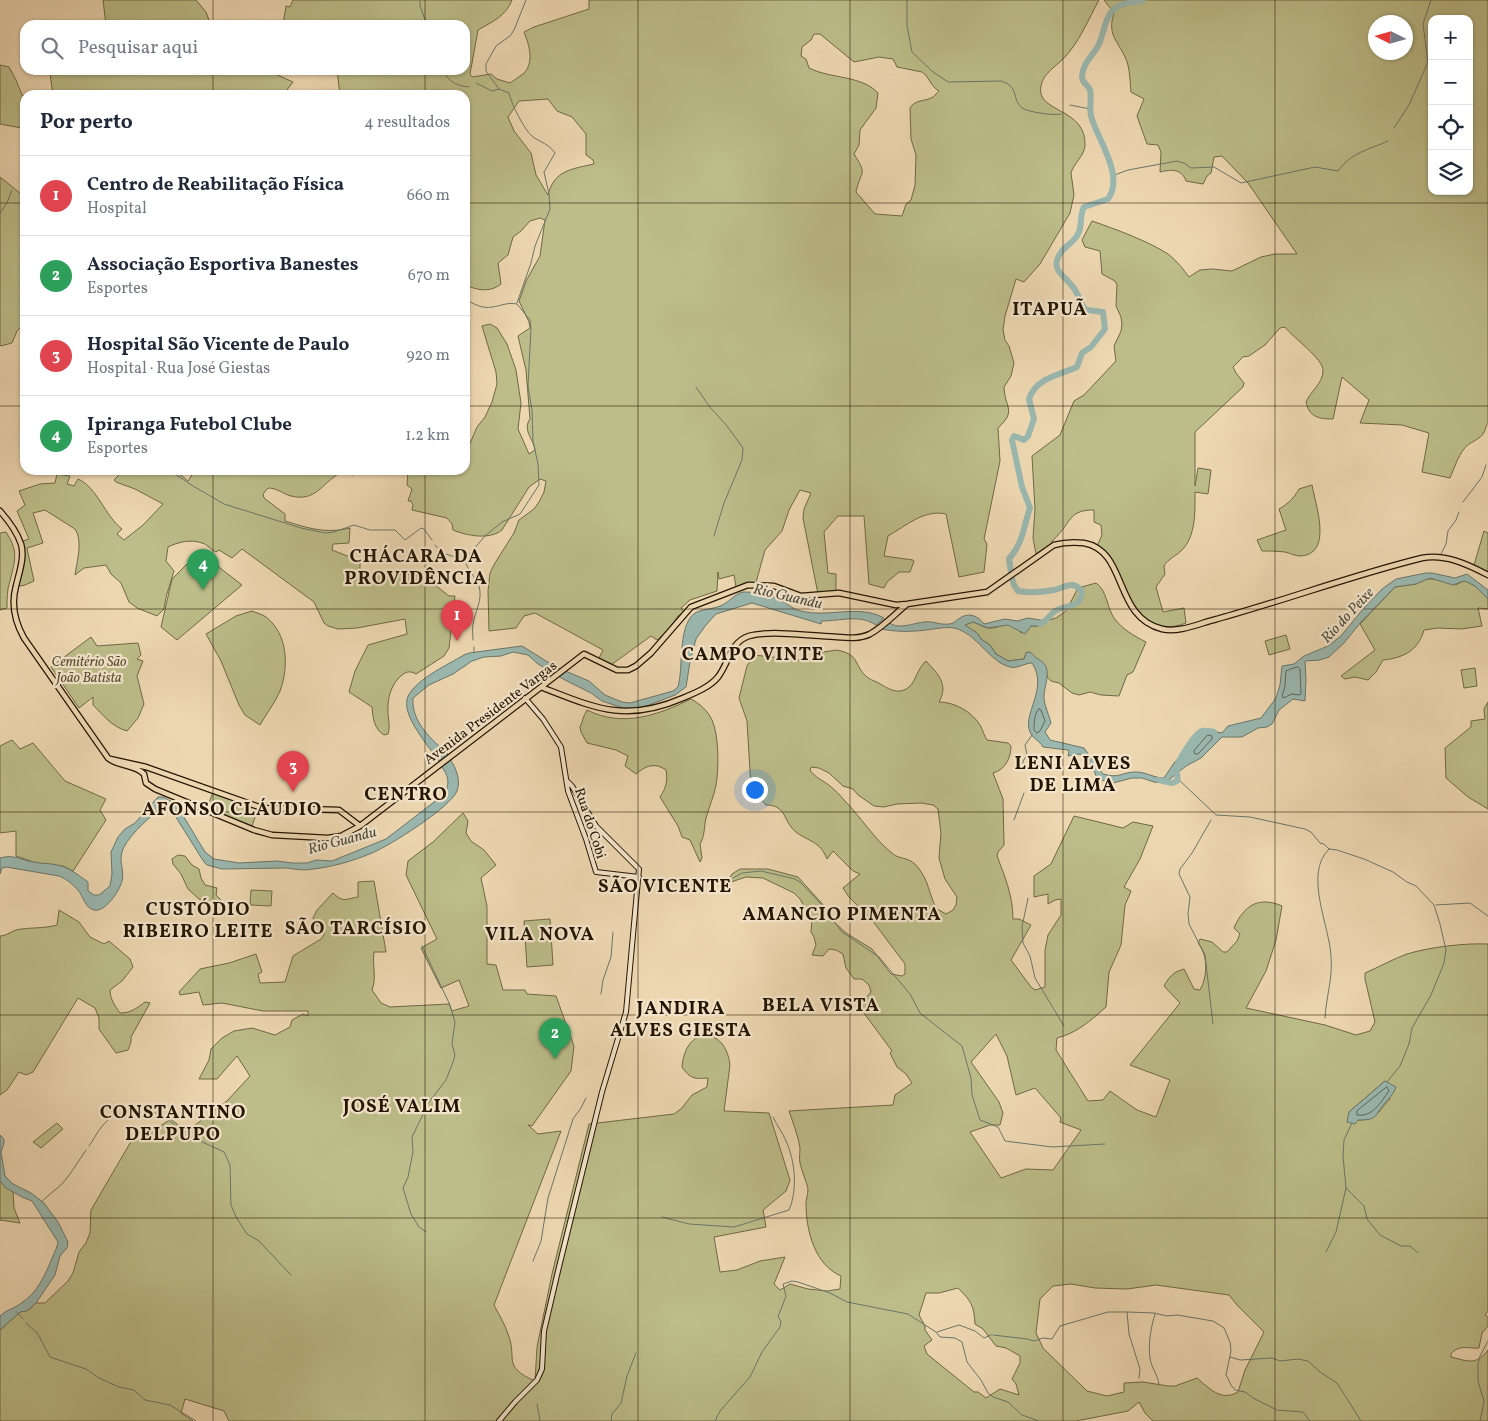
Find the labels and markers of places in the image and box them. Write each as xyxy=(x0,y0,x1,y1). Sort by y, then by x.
pin: 4 xyxy=(187,549,219,590)
pin: 1 xyxy=(441,600,473,641)
pin: 3 xyxy=(277,751,309,792)
pin: 2 xyxy=(539,1018,571,1059)

